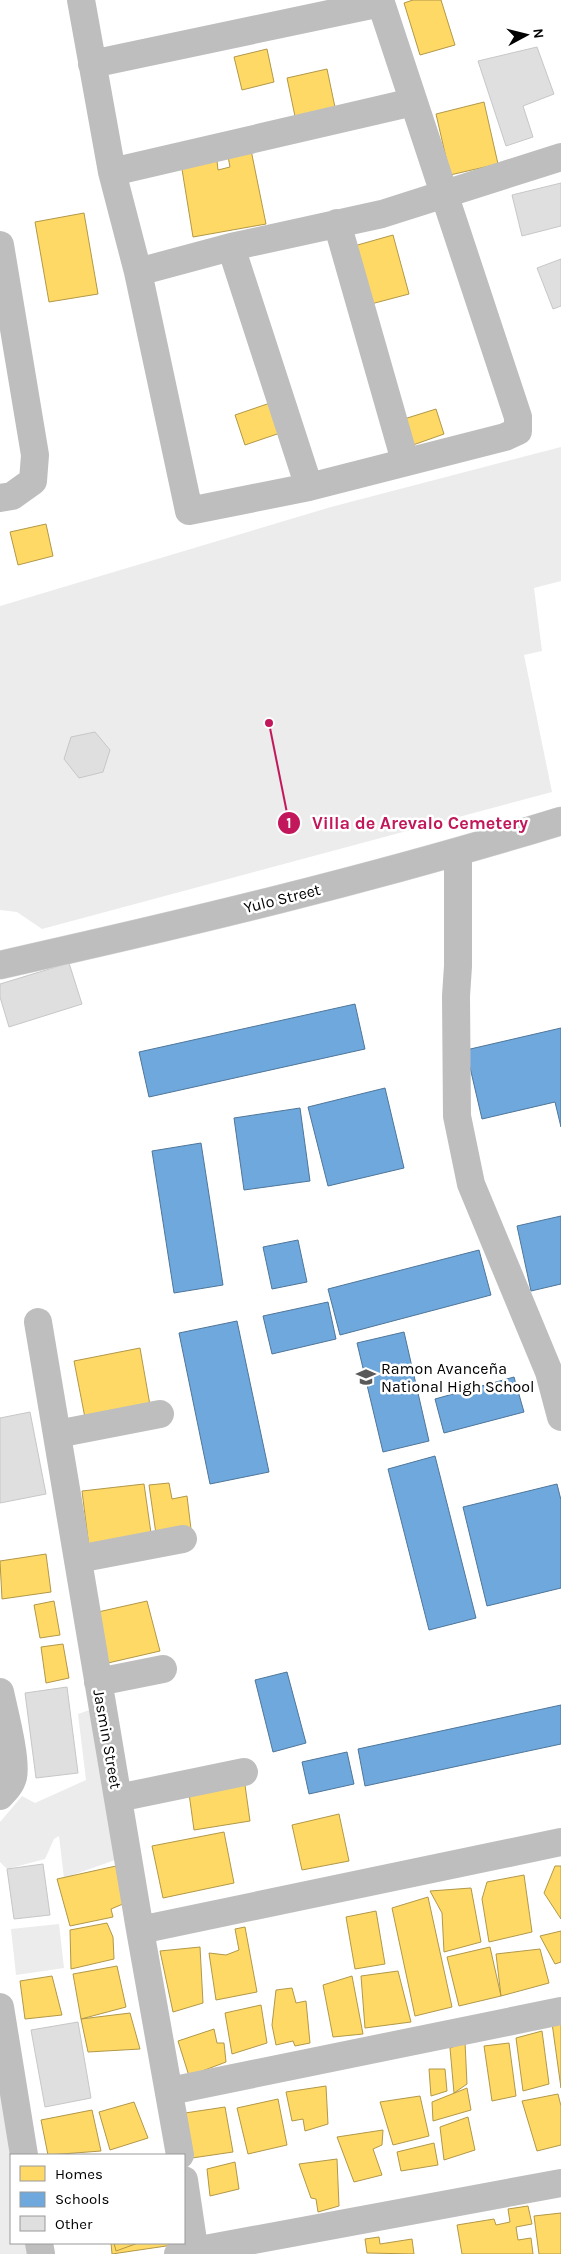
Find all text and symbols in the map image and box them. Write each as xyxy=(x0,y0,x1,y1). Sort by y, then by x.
north arrow xyxy=(501,10,551,60)
text: N xyxy=(529,27,547,39)
callout: Villa de Arevalo Cemetery xyxy=(277,806,538,839)
text: Villa de Arevalo Cemetery xyxy=(312,812,528,834)
text: 1 xyxy=(286,814,292,832)
street label: Yulo Street xyxy=(242,880,322,917)
place label: Ramon Avanceña National High School xyxy=(381,1359,535,1396)
school or university icon: Ramon Avanceña National High School xyxy=(355,1366,377,1388)
street label: Jasmin Street xyxy=(89,1688,126,1790)
legend xyxy=(10,2154,185,2244)
text: Homes xyxy=(55,2165,103,2183)
text: Schools xyxy=(55,2190,109,2208)
text: Other xyxy=(55,2215,93,2233)

